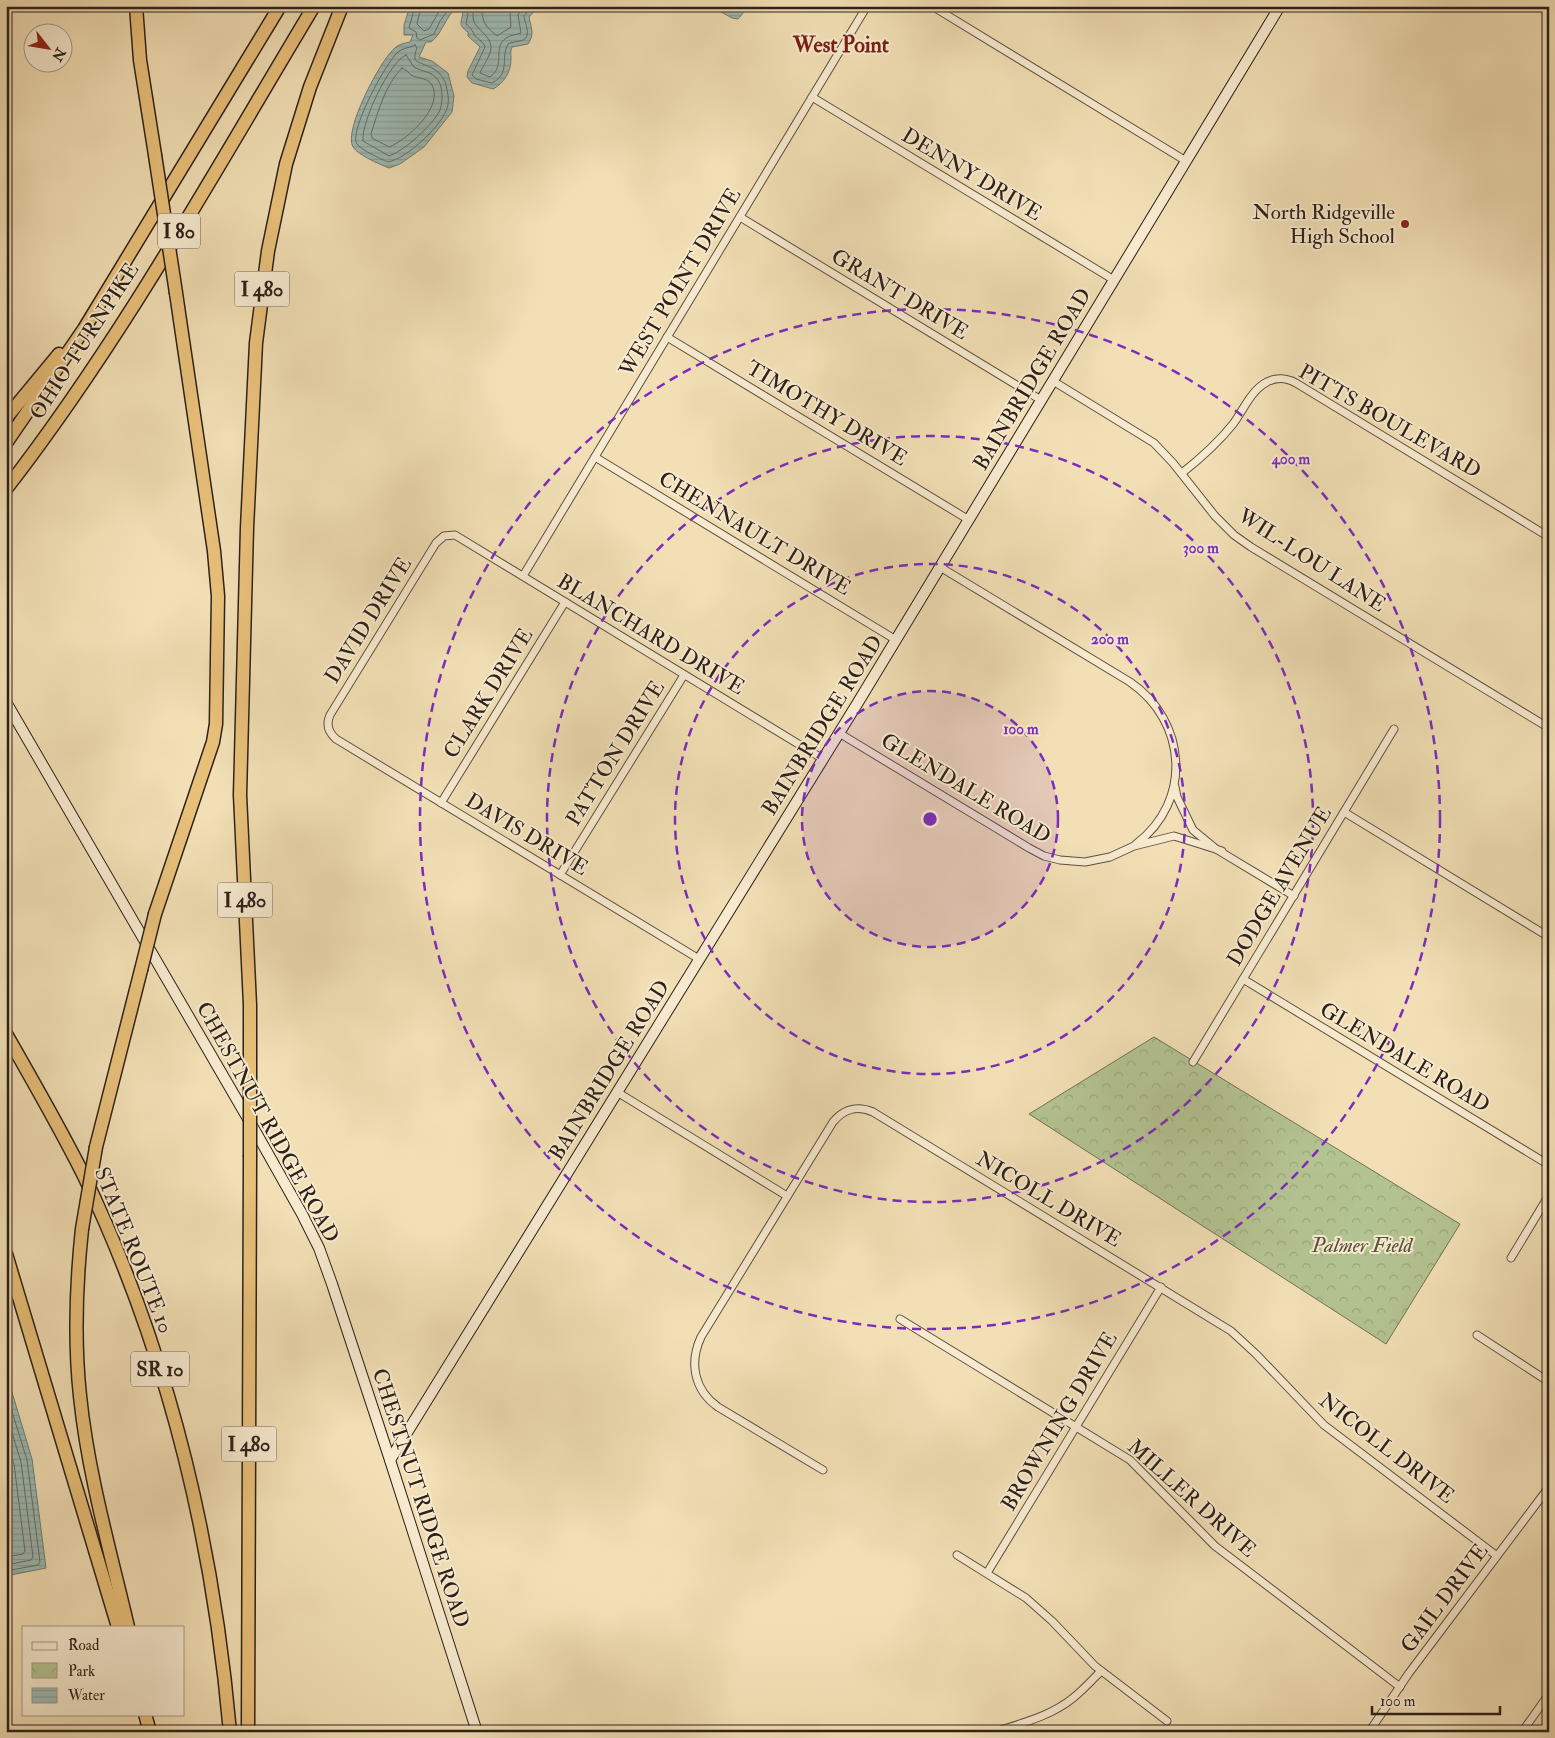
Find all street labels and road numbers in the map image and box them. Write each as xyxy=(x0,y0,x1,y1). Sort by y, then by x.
street label: DENNY DRIVE xyxy=(897,122,1047,227)
street label: WEST POINT DRIVE xyxy=(613,183,747,382)
road number: I 80 xyxy=(158,214,200,248)
street label: GRANT DRIVE xyxy=(826,243,973,346)
street label: OHIO TURNPIKE xyxy=(24,258,145,425)
road number: I 480 xyxy=(234,272,290,306)
street label: BAINBRIDGE ROAD xyxy=(967,283,1097,475)
street label: TIMOTHY DRIVE xyxy=(741,355,912,472)
street label: PITTS BOULEVARD xyxy=(1294,358,1486,485)
street label: CHENNAULT DRIVE xyxy=(654,465,856,602)
street label: WIL-LOU LANE xyxy=(1232,502,1391,618)
street label: DAVID DRIVE xyxy=(319,552,418,688)
street label: BLANCHARD DRIVE xyxy=(552,568,749,701)
street label: CLARK DRIVE xyxy=(438,623,539,764)
street label: BAINBRIDGE ROAD xyxy=(756,630,889,821)
street label: PATTON DRIVE xyxy=(560,676,671,831)
street label: GLENDALE ROAD xyxy=(876,727,1056,850)
street label: DAVIS DRIVE xyxy=(460,787,593,882)
street label: DODGE AVENUE xyxy=(1221,801,1338,971)
road number: I 480 xyxy=(218,882,272,918)
street label: BAINBRIDGE ROAD xyxy=(543,975,676,1166)
street label: GLENDALE ROAD xyxy=(1315,996,1495,1119)
street label: CHESTNUT RIDGE ROAD xyxy=(190,997,345,1247)
street label: NICOLL DRIVE xyxy=(971,1145,1126,1253)
street label: STATE ROUTE 10 xyxy=(88,1163,179,1337)
street label: BROWNING DRIVE xyxy=(995,1327,1124,1516)
road number: SR 10 xyxy=(131,1352,189,1386)
street label: CHESTNUT RIDGE ROAD xyxy=(366,1365,475,1631)
street label: NICOLL DRIVE xyxy=(1314,1387,1460,1510)
road number: I 480 xyxy=(222,1426,276,1462)
street label: MILLER DRIVE xyxy=(1122,1433,1262,1563)
street label: GAIL DRIVE xyxy=(1395,1539,1494,1658)

